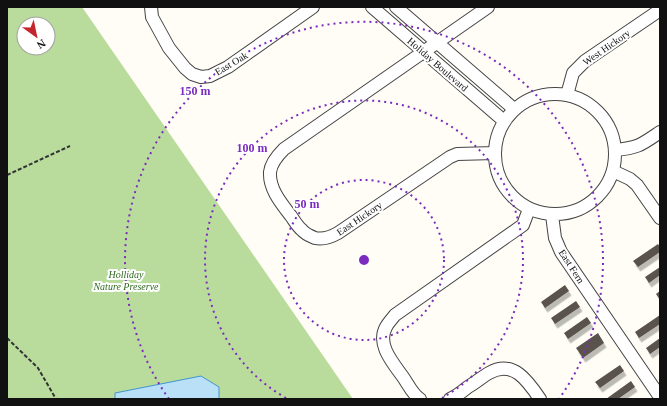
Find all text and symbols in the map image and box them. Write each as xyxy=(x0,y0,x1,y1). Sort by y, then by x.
north arrow xyxy=(16,16,56,56)
street label: West Hickory xyxy=(581,27,632,68)
street label: Holiday Boulevard xyxy=(405,35,470,94)
text: N xyxy=(35,37,48,52)
street label: East Oak xyxy=(213,49,250,78)
text: 150 m xyxy=(180,84,211,98)
text: 100 m xyxy=(237,141,268,155)
text: 50 m xyxy=(295,197,320,211)
street label: East Hickory xyxy=(334,199,384,238)
street label: East Fern xyxy=(557,247,587,285)
centre of rings xyxy=(357,253,371,267)
park label: Holliday Nature Preserve xyxy=(92,269,159,292)

